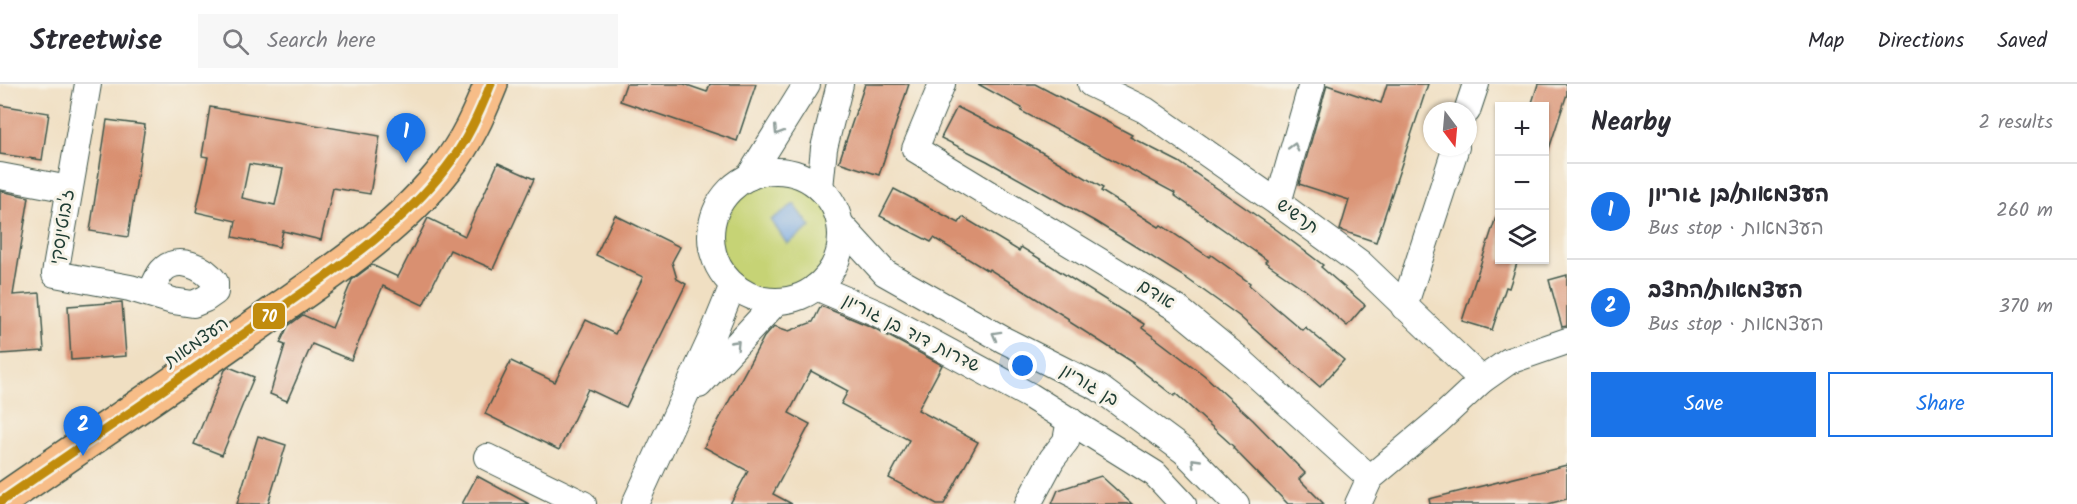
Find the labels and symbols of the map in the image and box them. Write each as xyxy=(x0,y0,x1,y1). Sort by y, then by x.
north arrow xyxy=(1423,102,1477,156)
pin: 1 xyxy=(386,113,426,163)
one-way arrow xyxy=(774,125,786,135)
one-way arrow xyxy=(1287,142,1300,152)
street label: ז'בוטינסקי xyxy=(43,187,83,267)
street label: תרשיש xyxy=(1270,192,1324,242)
street label: אודם xyxy=(1132,272,1180,318)
street label: שדרות דוד בן גוריון xyxy=(837,287,985,381)
line badge: 70 xyxy=(252,302,286,330)
text: 70 xyxy=(261,305,278,330)
street label: העצמאות xyxy=(158,310,235,376)
one-way arrow xyxy=(992,331,1002,342)
one-way arrow xyxy=(729,341,740,351)
your location xyxy=(1008,351,1037,380)
street label: בן גוריון xyxy=(1054,357,1124,415)
pin: 2 xyxy=(64,406,103,456)
one-way arrow xyxy=(1192,459,1203,470)

